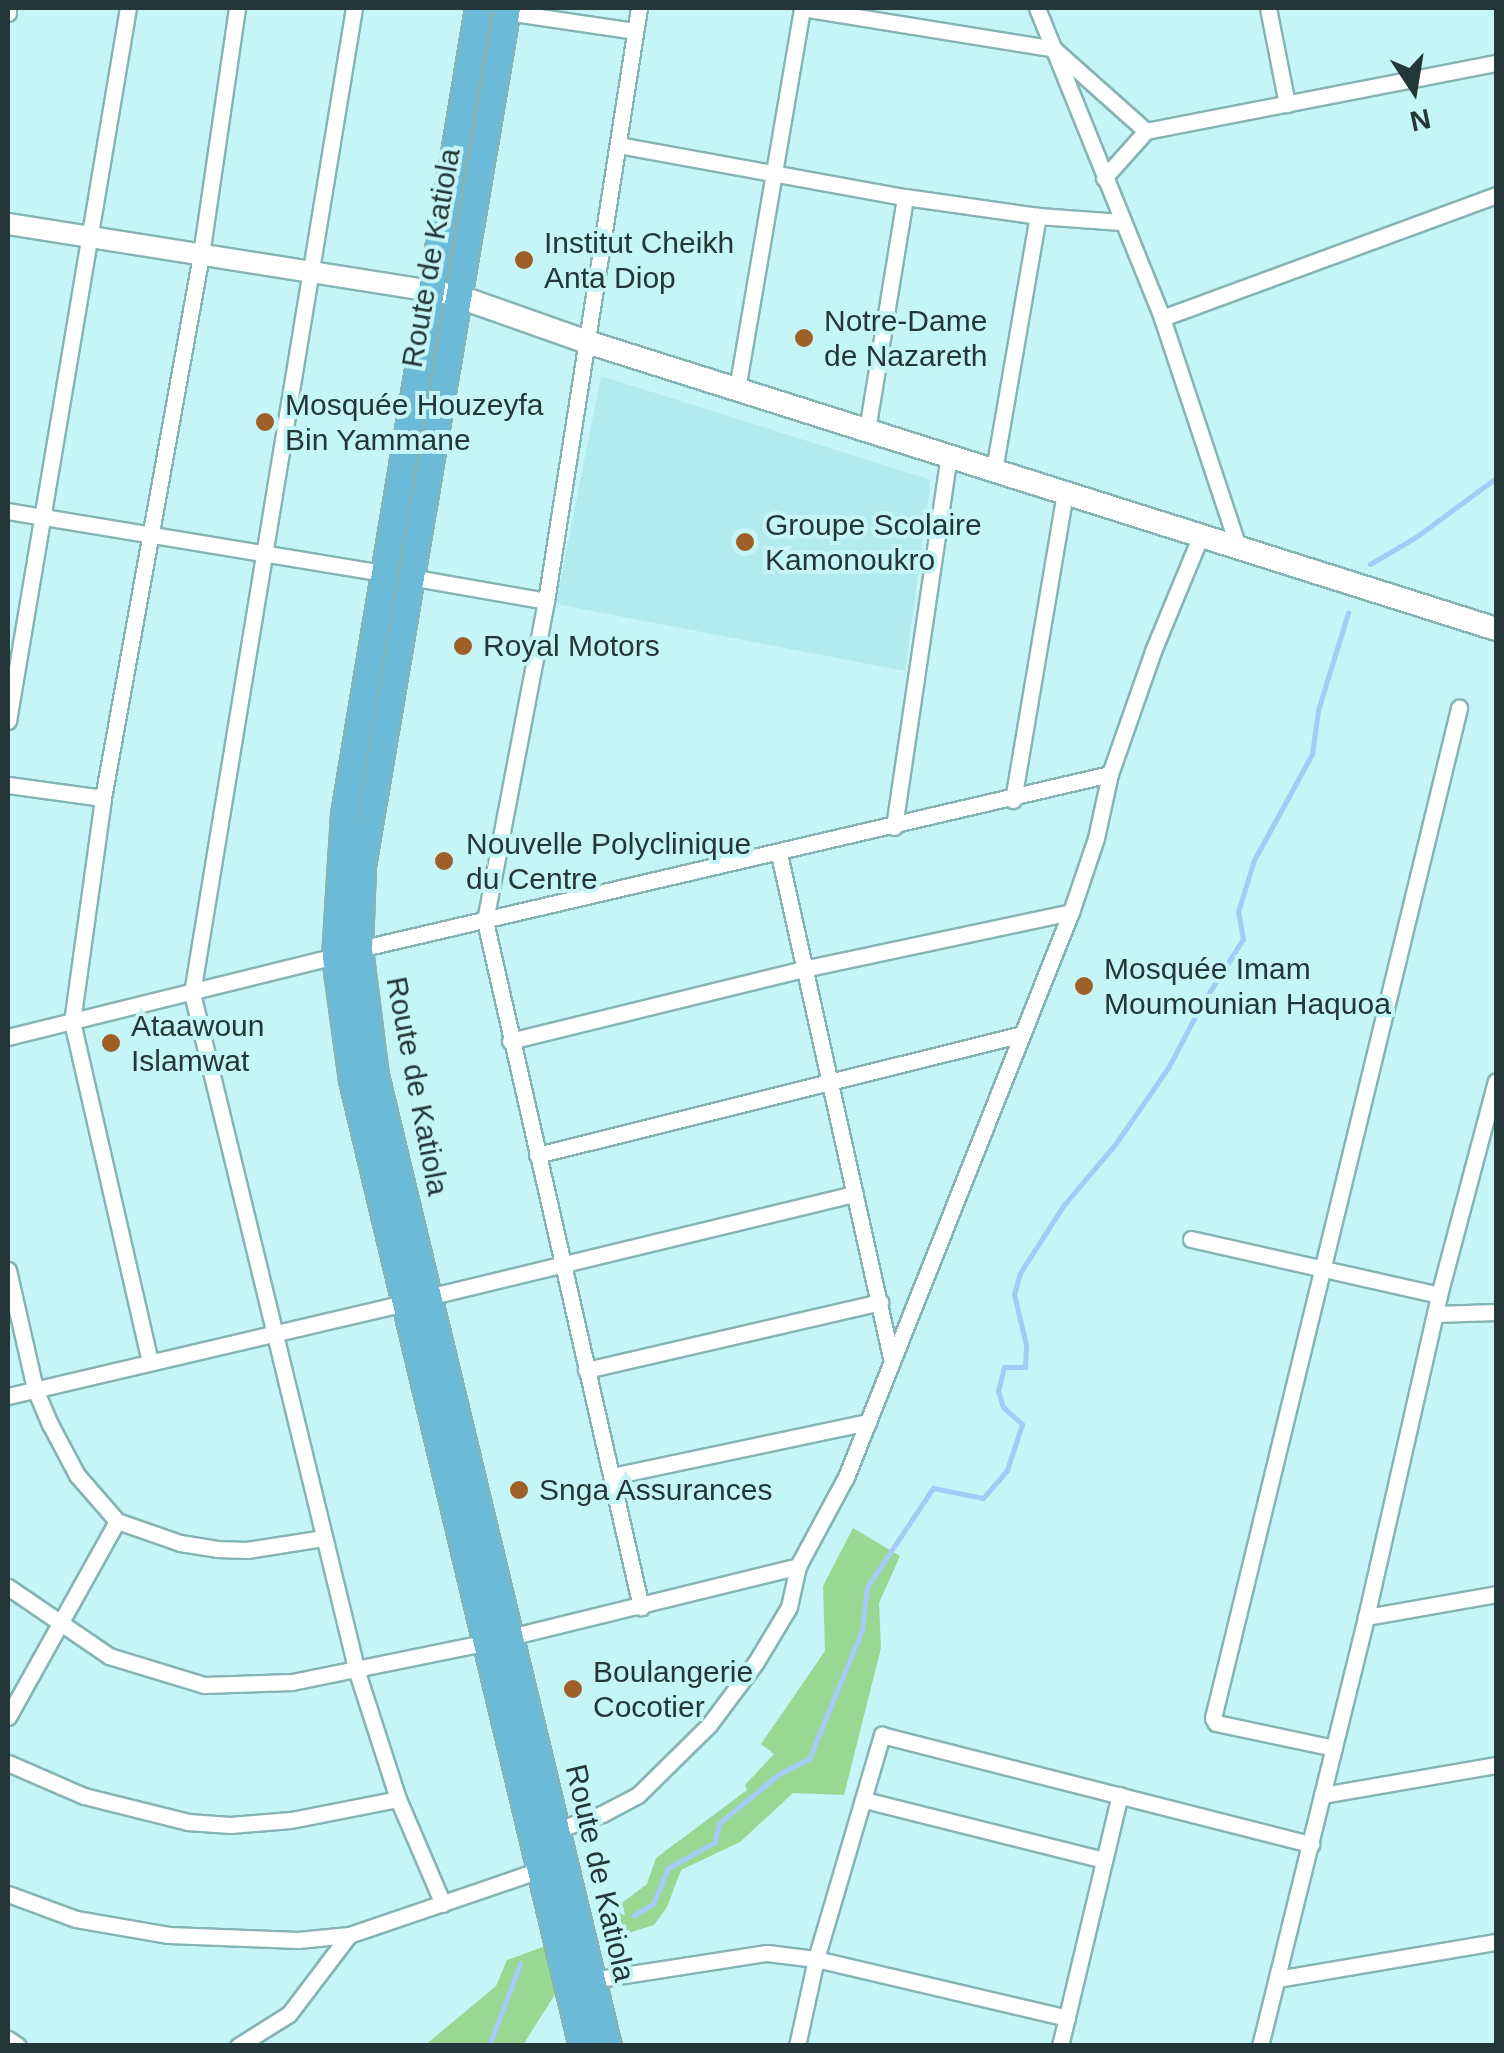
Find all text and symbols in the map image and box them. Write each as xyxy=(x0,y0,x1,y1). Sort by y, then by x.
north arrow xyxy=(1364,40,1464,140)
text: N xyxy=(1407,103,1433,137)
street label: Route de Katiola xyxy=(394,146,468,370)
place label: Institut Cheikh Anta Diop xyxy=(544,225,734,296)
marker: Institut Cheikh Anta Diop xyxy=(513,249,535,271)
place label: Notre-Dame de Nazareth xyxy=(824,303,987,374)
marker: Notre-Dame de Nazareth xyxy=(793,327,815,349)
place label: Mosquée Houzeyfa Bin Yammane xyxy=(285,387,543,458)
marker: Mosquée Houzeyfa Bin Yammane xyxy=(254,411,276,433)
place label: Groupe Scolaire Kamonoukro xyxy=(765,507,982,578)
marker: Groupe Scolaire Kamonoukro xyxy=(734,531,756,553)
place label: Royal Motors xyxy=(483,628,660,664)
marker: Royal Motors xyxy=(452,635,474,657)
place label: Nouvelle Polyclinique du Centre xyxy=(466,826,751,896)
marker: Nouvelle Polyclinique du Centre xyxy=(431,848,457,874)
place label: Mosquée Imam Moumounian Haquoa xyxy=(1104,951,1391,1022)
street label: Route de Katiola xyxy=(378,974,456,1198)
marker: Mosquée Imam Moumounian Haquoa xyxy=(1073,975,1095,997)
place label: Ataawoun Islamwat xyxy=(131,1008,264,1078)
marker: Ataawoun Islamwat xyxy=(100,1032,122,1054)
place label: Snga Assurances xyxy=(539,1472,774,1508)
marker: Snga Assurances xyxy=(508,1479,530,1501)
place label: Boulangerie Cocotier xyxy=(593,1654,753,1724)
marker: Boulangerie Cocotier xyxy=(562,1678,584,1700)
street label: Route de Katiola xyxy=(558,1761,642,1985)

